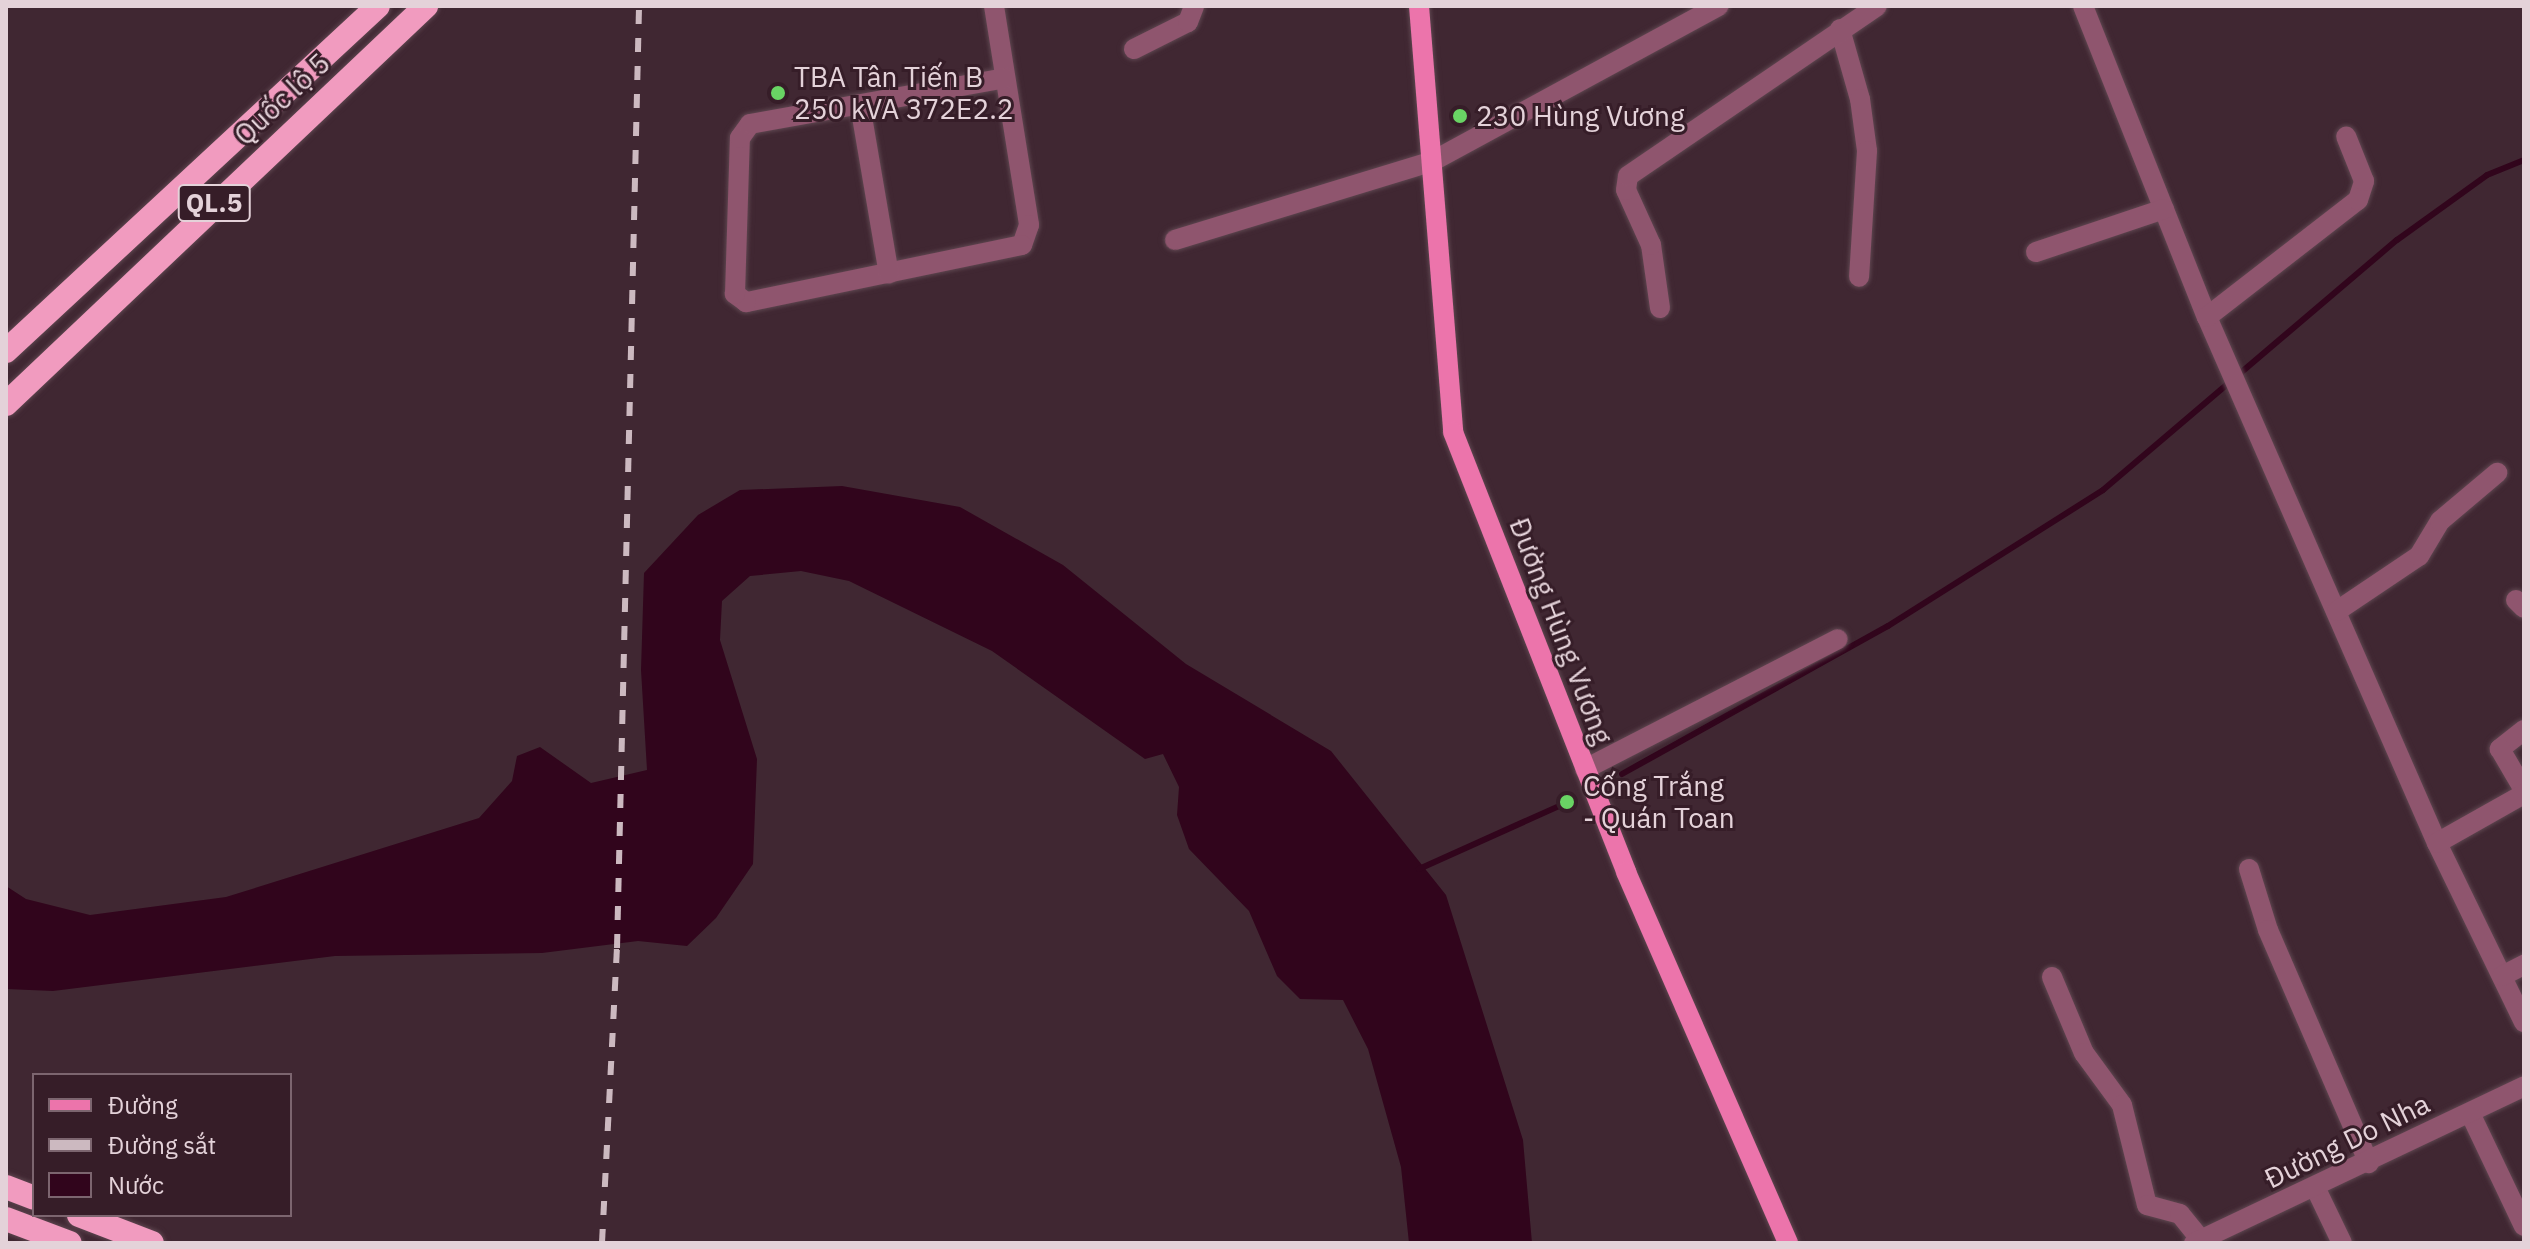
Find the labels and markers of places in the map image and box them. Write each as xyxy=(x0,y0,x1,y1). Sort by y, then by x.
place label: TBA Tân Tiến B 250 kVA 372E2.2 xyxy=(794,60,1014,126)
marker: TBA Tân Tiến B 250 kVA 372E2.2 xyxy=(769,84,787,102)
place label: 230 Hùng Vương xyxy=(1476,99,1685,133)
marker: 230 Hùng Vương xyxy=(1451,107,1469,125)
place label: Cống Trắng - Quán Toan xyxy=(1583,769,1735,835)
marker: Cống Trắng - Quán Toan xyxy=(1558,793,1576,811)

